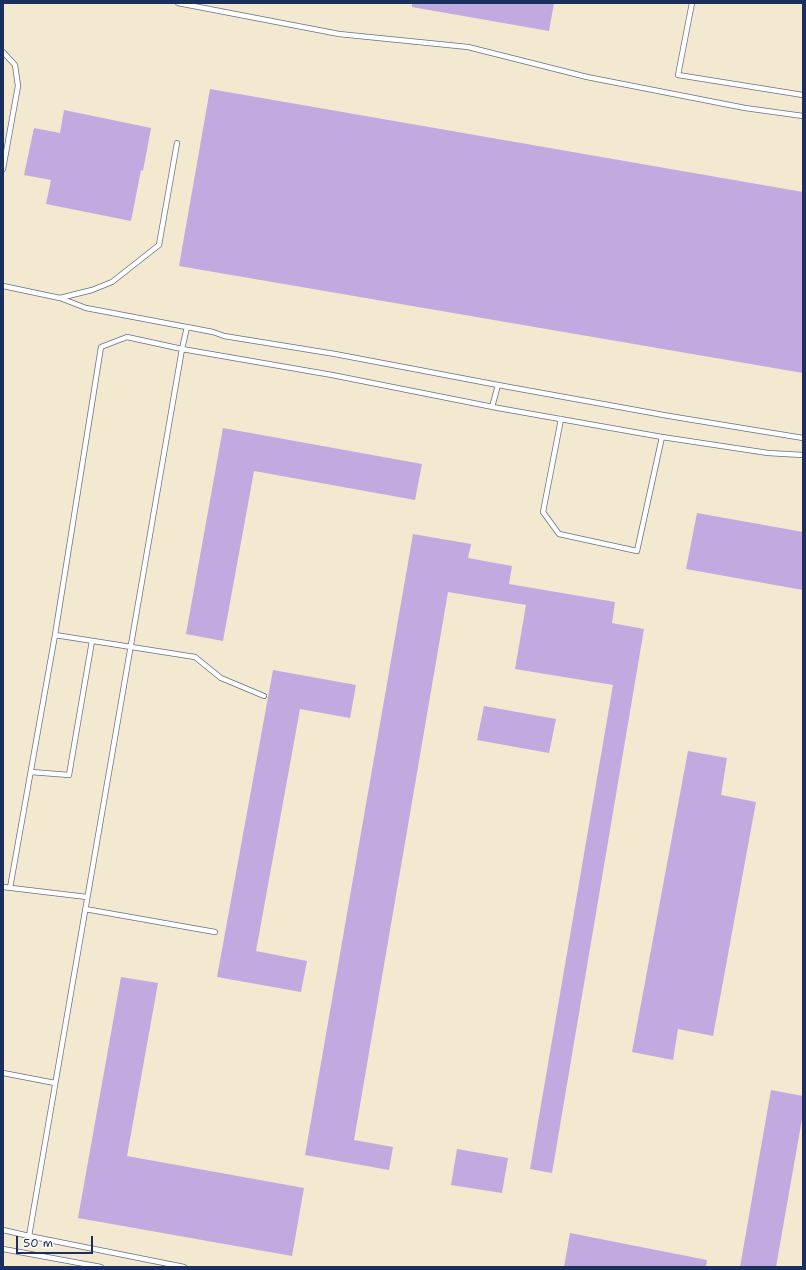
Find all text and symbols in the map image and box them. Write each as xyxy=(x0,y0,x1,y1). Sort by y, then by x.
scale bar xyxy=(18,1228,95,1254)
text: 50 m xyxy=(23,1235,53,1251)

